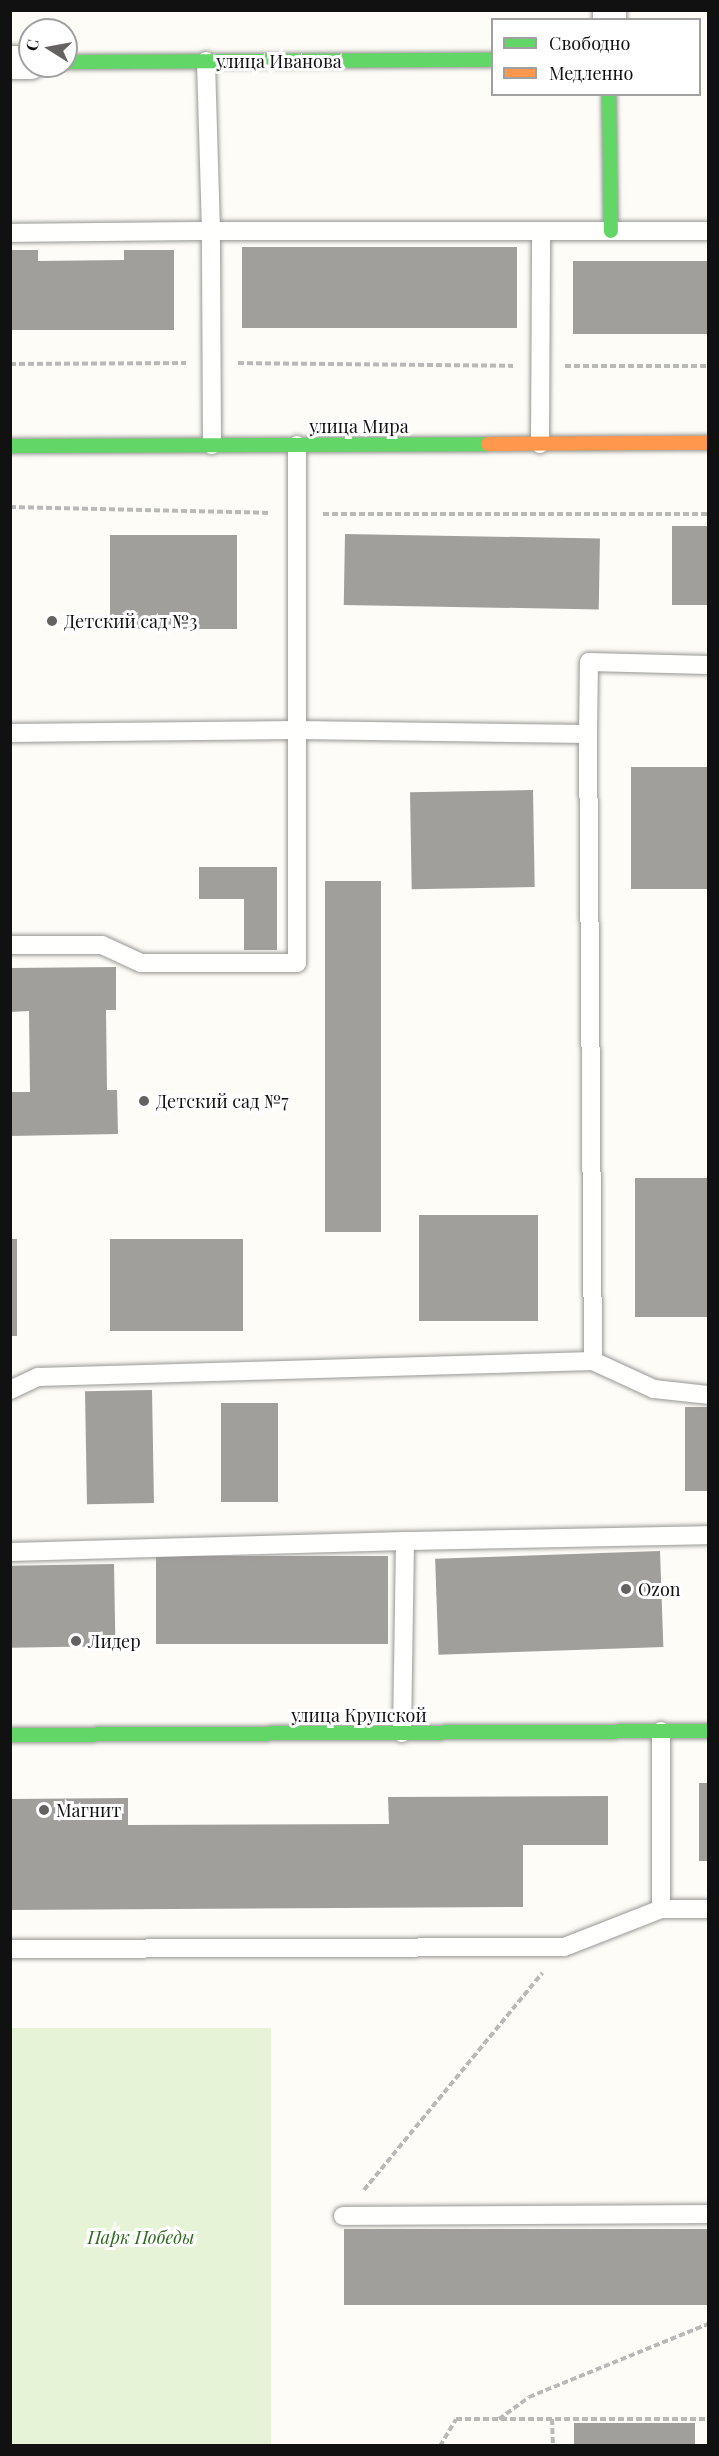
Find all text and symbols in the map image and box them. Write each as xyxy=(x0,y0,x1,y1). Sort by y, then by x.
north arrow xyxy=(18,18,78,78)
legend xyxy=(491,18,701,96)
text: Свободно xyxy=(549,31,630,55)
text: С xyxy=(20,37,43,52)
street label: улица Иванова xyxy=(216,50,342,72)
text: Медленно xyxy=(549,61,633,85)
street label: улица Мира xyxy=(309,415,409,437)
place label: Детский сад №3 xyxy=(64,610,197,632)
marker: Детский сад №3 xyxy=(45,614,59,628)
place label: Детский сад №7 xyxy=(156,1090,288,1112)
marker: Детский сад №7 xyxy=(137,1094,151,1108)
place label: Ozon xyxy=(638,1578,681,1600)
marker: Ozon xyxy=(619,1582,633,1596)
place label: Лидер xyxy=(88,1630,141,1652)
marker: Лидер xyxy=(69,1634,83,1648)
street label: улица Крупской xyxy=(291,1704,427,1726)
place label: Магнит xyxy=(56,1799,121,1821)
marker: Магнит xyxy=(37,1803,51,1817)
park label: Парк Победы xyxy=(87,2226,195,2248)

